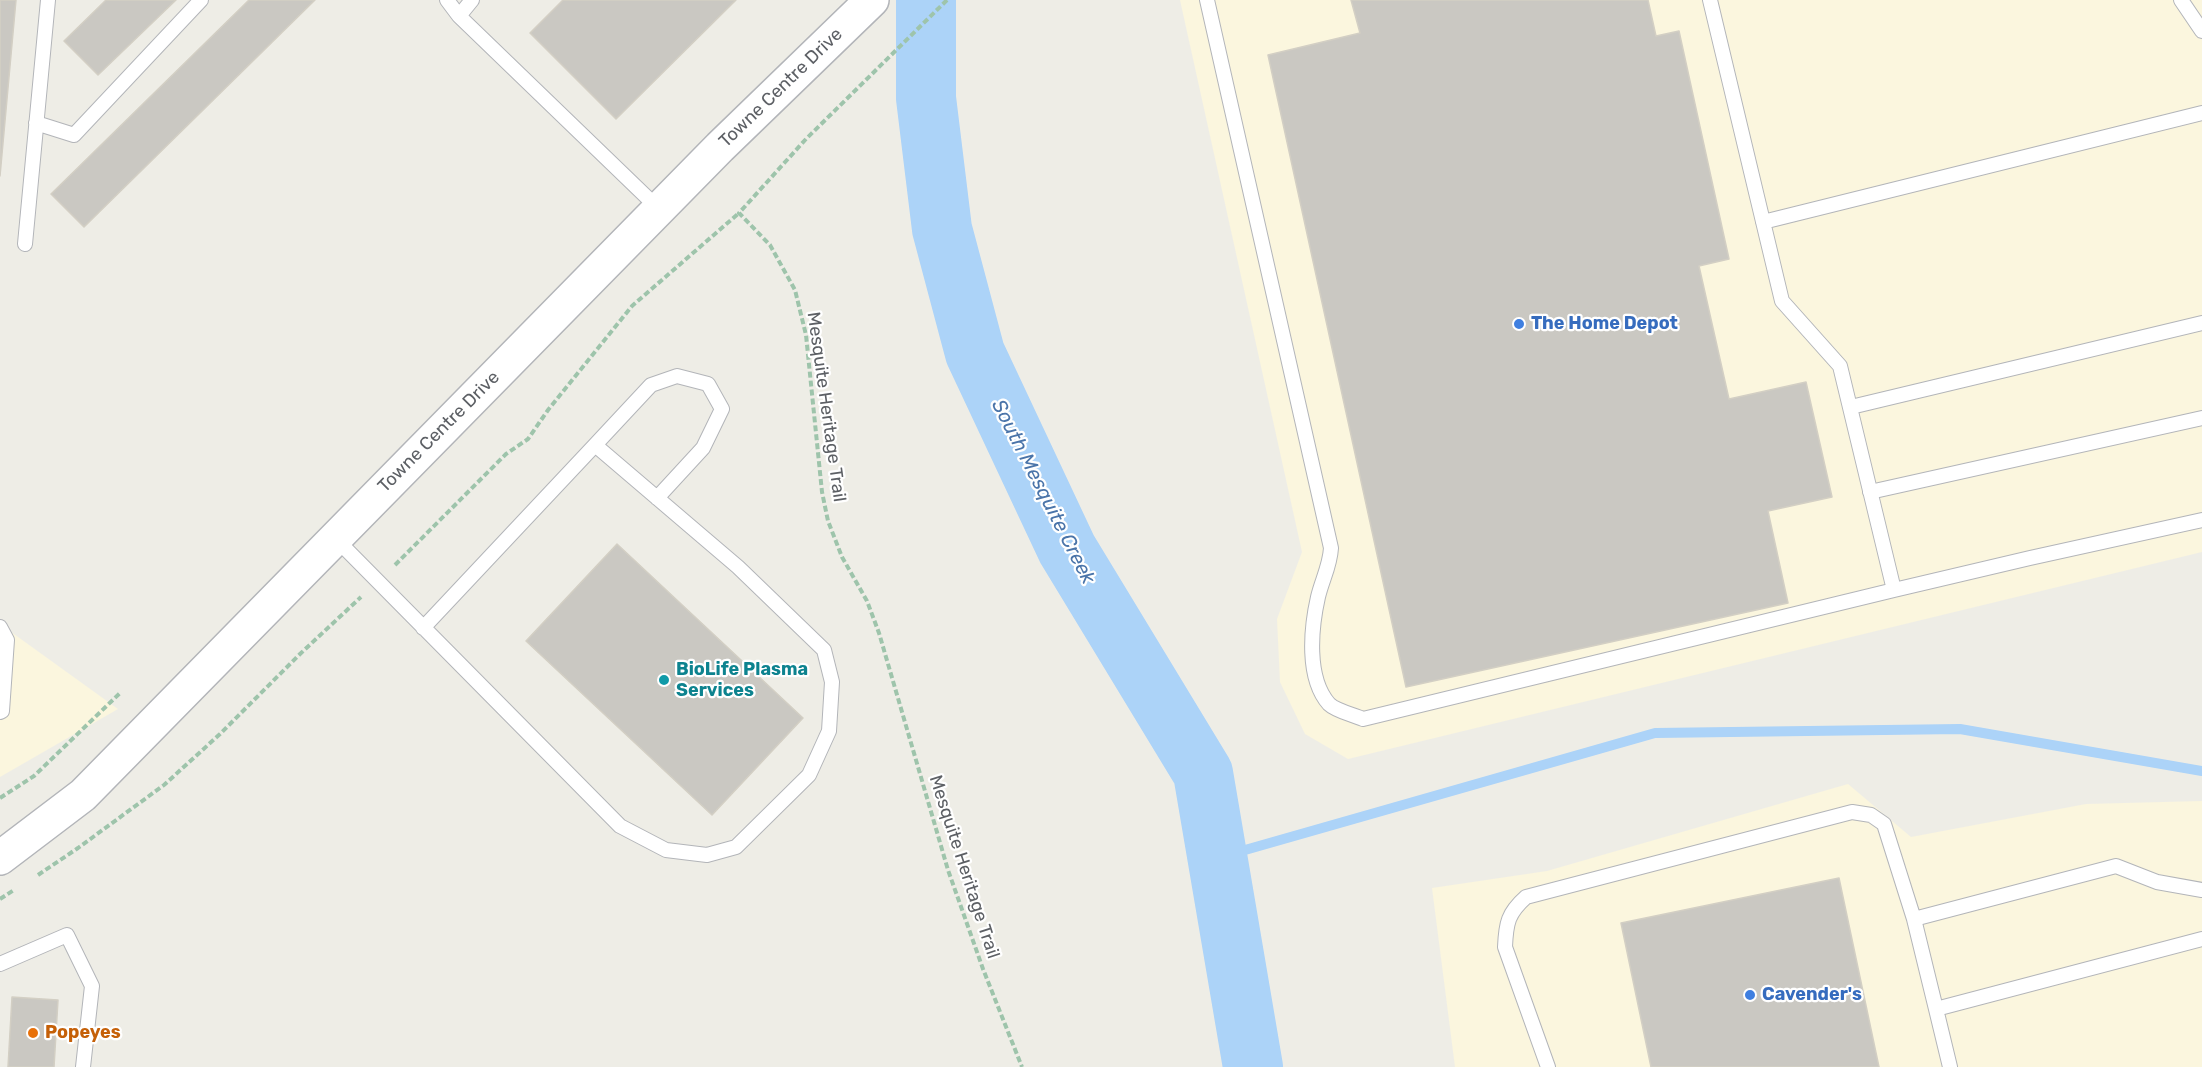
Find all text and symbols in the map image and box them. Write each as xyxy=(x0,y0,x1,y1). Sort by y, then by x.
street label: Towne Centre Drive xyxy=(715,24,847,152)
street label: Mesquite Heritage Trail xyxy=(802,311,850,503)
place label: The Home Depot xyxy=(1531,313,1678,335)
marker: The Home Depot xyxy=(1512,317,1526,331)
street label: Towne Centre Drive xyxy=(374,367,504,497)
water label: South Mesquite Creek xyxy=(986,396,1100,588)
place label: BioLife Plasma Services xyxy=(676,659,808,702)
marker: BioLife Plasma Services xyxy=(657,673,671,687)
street label: Mesquite Heritage Trail xyxy=(924,773,1004,961)
place label: Cavender's xyxy=(1762,984,1862,1006)
marker: Cavender's xyxy=(1743,988,1757,1002)
place label: Popeyes xyxy=(45,1022,121,1044)
marker: Popeyes xyxy=(26,1026,40,1040)

